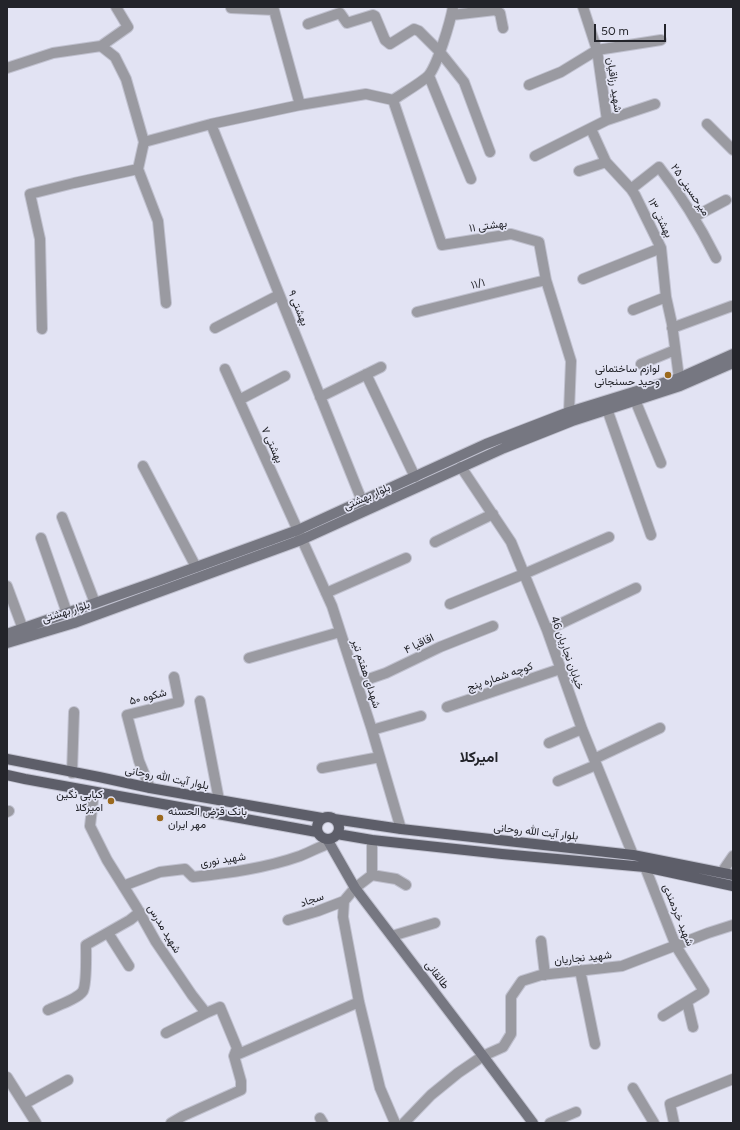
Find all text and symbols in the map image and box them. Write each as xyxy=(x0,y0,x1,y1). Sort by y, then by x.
scale bar xyxy=(596,16,668,42)
text: 50 m xyxy=(601,24,629,38)
street label: شهید رزاقیان xyxy=(604,57,624,113)
street label: میرحسینی ۲۵ xyxy=(668,161,712,219)
street label: بهشتی ۱۳ xyxy=(645,196,675,240)
street label: بهشتی ۱۱ xyxy=(468,217,508,235)
street label: ۱۱/۱ xyxy=(470,276,486,292)
street label: بهشتی ۹ xyxy=(285,288,311,328)
place label: لوازم ساختمانی وحید حسنجانی xyxy=(594,362,660,388)
marker: لوازم ساختمانی وحید حسنجانی xyxy=(663,370,673,380)
street label: بهشتی ۷ xyxy=(258,425,286,465)
street label: بلوار بهشتی xyxy=(342,481,392,513)
street label: بلوار بهشتی xyxy=(40,598,92,626)
street label: خیابان نجاریان 46 xyxy=(548,614,586,692)
street label: اقاقیا ۴ xyxy=(402,631,436,657)
street label: شهدای هفتم تیر xyxy=(349,638,383,710)
street label: کوچه شماره پنج xyxy=(465,660,535,694)
street label: شکوه ۵۰ xyxy=(128,686,168,708)
district label: امیرکلا xyxy=(460,749,498,767)
street label: بلوار آیت الله روحانی xyxy=(124,763,210,793)
place label: کبابی نگین امیرکلا xyxy=(56,788,103,814)
marker: کبابی نگین امیرکلا xyxy=(106,796,116,806)
place label: بانک قرض الحسنه مهر ایران xyxy=(168,805,247,831)
marker: بانک قرض الحسنه مهر ایران xyxy=(155,813,165,823)
street label: بلوار آیت الله روحانی xyxy=(493,821,579,843)
street label: شهید نوری xyxy=(199,850,247,870)
street label: شهید خردمندی xyxy=(660,882,696,948)
street label: سجاد xyxy=(298,890,326,910)
street label: شهید مدرس xyxy=(144,902,184,956)
street label: شهید نجاریان xyxy=(554,948,612,968)
street label: طالقانی xyxy=(422,958,452,992)

